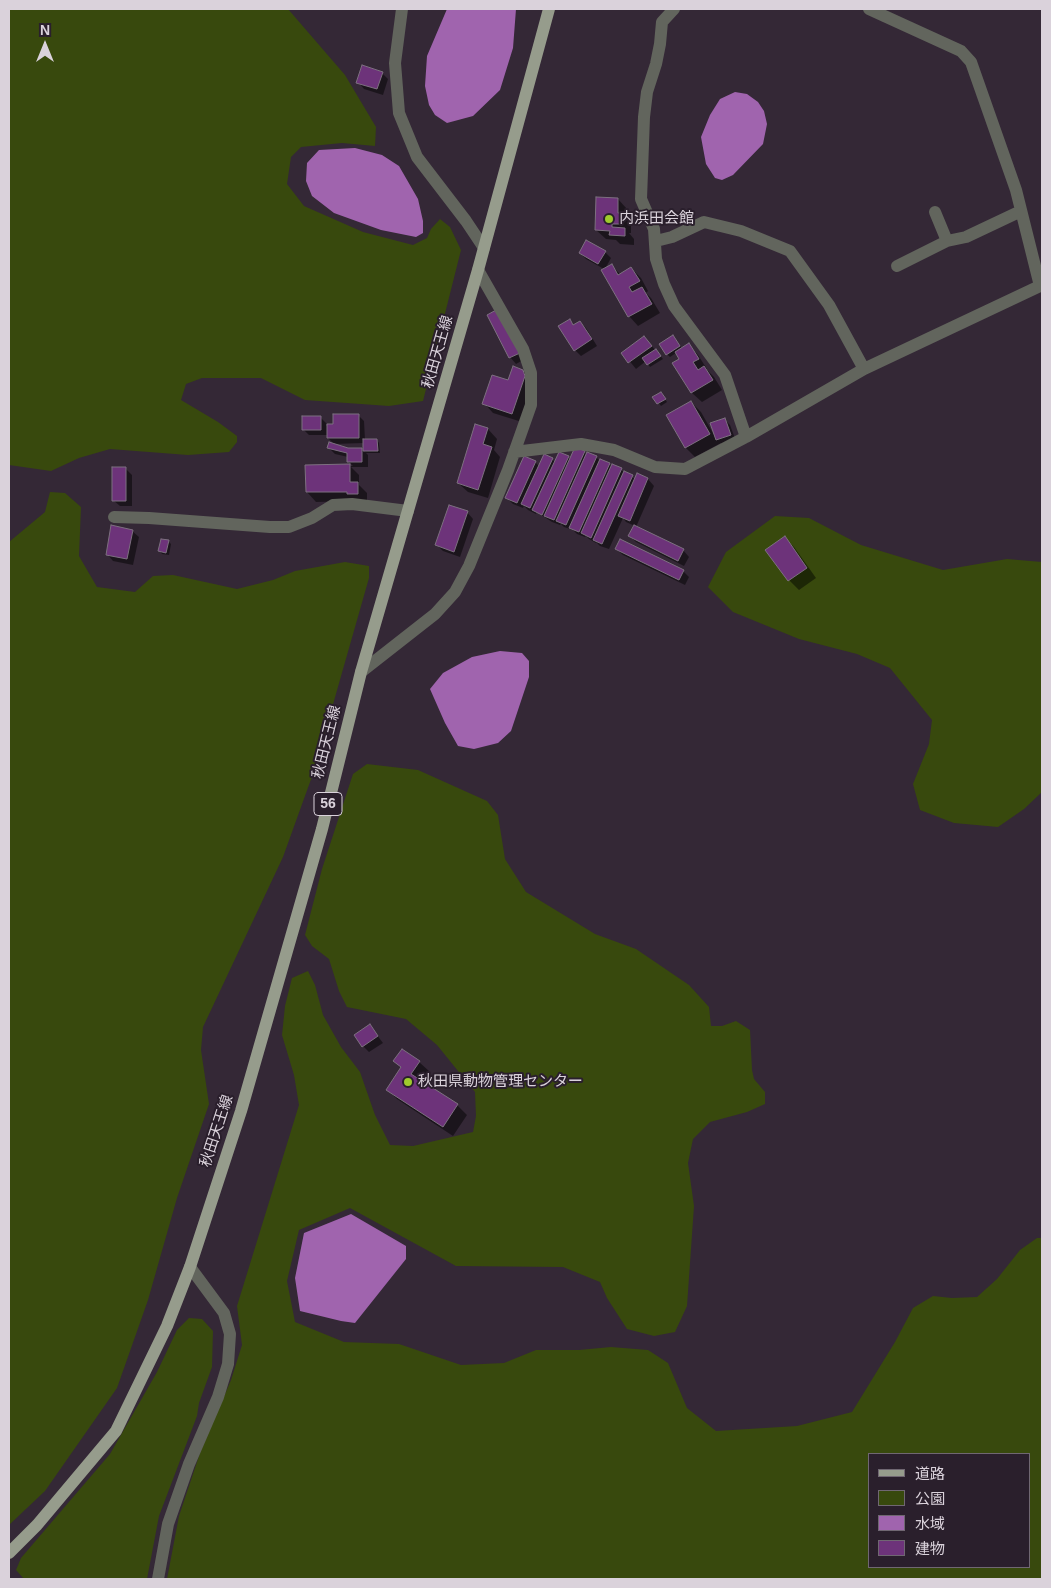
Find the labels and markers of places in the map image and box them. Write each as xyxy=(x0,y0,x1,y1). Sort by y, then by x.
place label: 内浜田会館 xyxy=(619,210,694,228)
marker: 内浜田会館 xyxy=(603,213,615,225)
place label: 秋田県動物管理センター xyxy=(418,1073,583,1091)
marker: 秋田県動物管理センター xyxy=(402,1076,414,1088)

